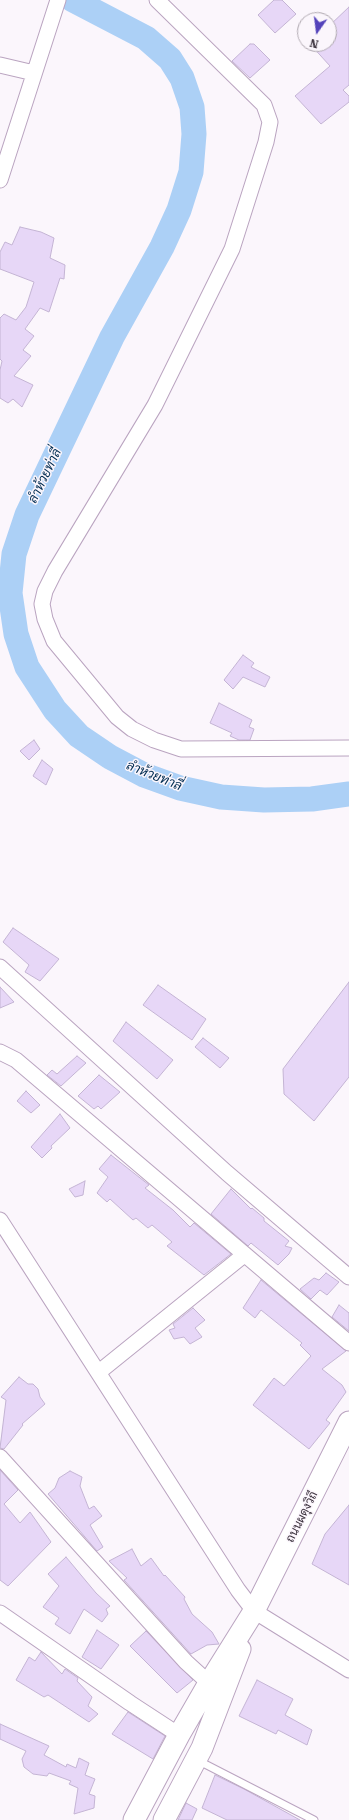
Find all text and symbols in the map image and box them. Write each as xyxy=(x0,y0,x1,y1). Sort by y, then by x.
north arrow xyxy=(297,12,337,52)
text: N xyxy=(309,36,320,50)
water label: ลำห้วยท่าลี่ xyxy=(25,446,65,506)
water label: ลำห้วยท่าลี่ xyxy=(124,758,184,794)
street label: ถนนผดุงวิถี xyxy=(283,1489,321,1545)

